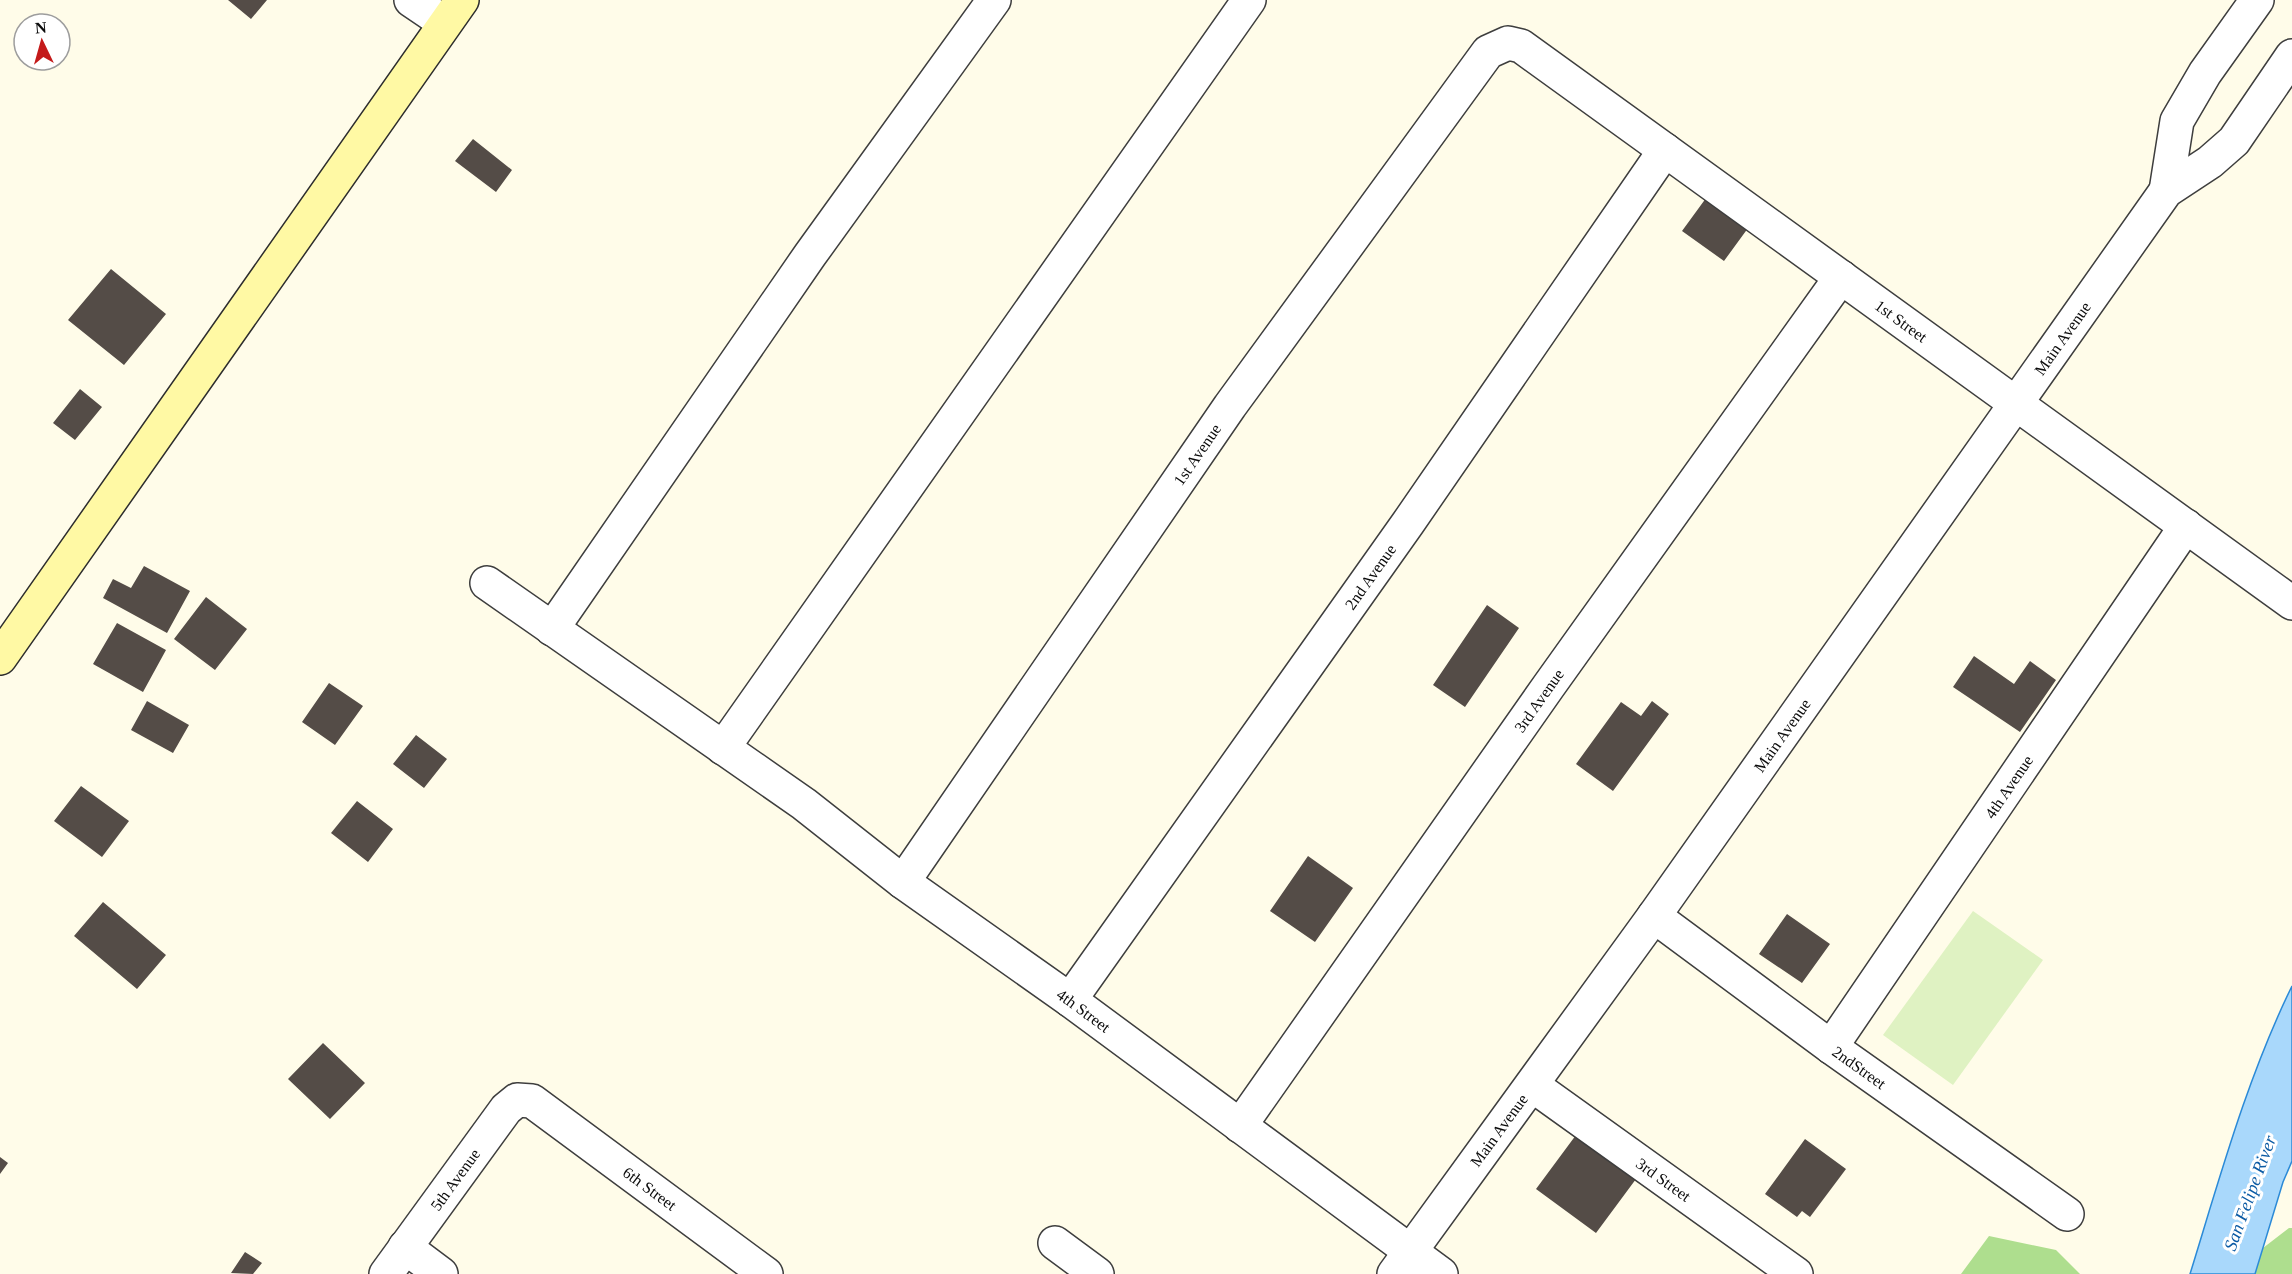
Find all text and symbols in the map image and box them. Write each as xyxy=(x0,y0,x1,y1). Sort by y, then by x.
north arrow xyxy=(12,12,72,72)
text: N xyxy=(34,19,48,37)
street label: 1st Street xyxy=(1872,296,1931,346)
street label: Main Avenue xyxy=(2031,298,2094,378)
street label: 1st Avenue xyxy=(1170,420,1224,488)
street label: 2nd Avenue xyxy=(1341,541,1399,612)
street label: 3rd Avenue xyxy=(1511,666,1567,735)
street label: Main Avenue xyxy=(1750,695,1813,775)
street label: 4th Avenue xyxy=(1981,752,2036,821)
street label: 4th Street xyxy=(1054,985,1114,1036)
street label: 2ndStreet xyxy=(1829,1042,1890,1092)
street label: Main Avenue xyxy=(1467,1090,1531,1170)
water label: San Felipe River xyxy=(2220,1132,2280,1253)
street label: 5th Avenue xyxy=(427,1145,483,1214)
street label: 3rd Street xyxy=(1633,1154,1695,1205)
street label: 6th Street xyxy=(620,1163,680,1214)

